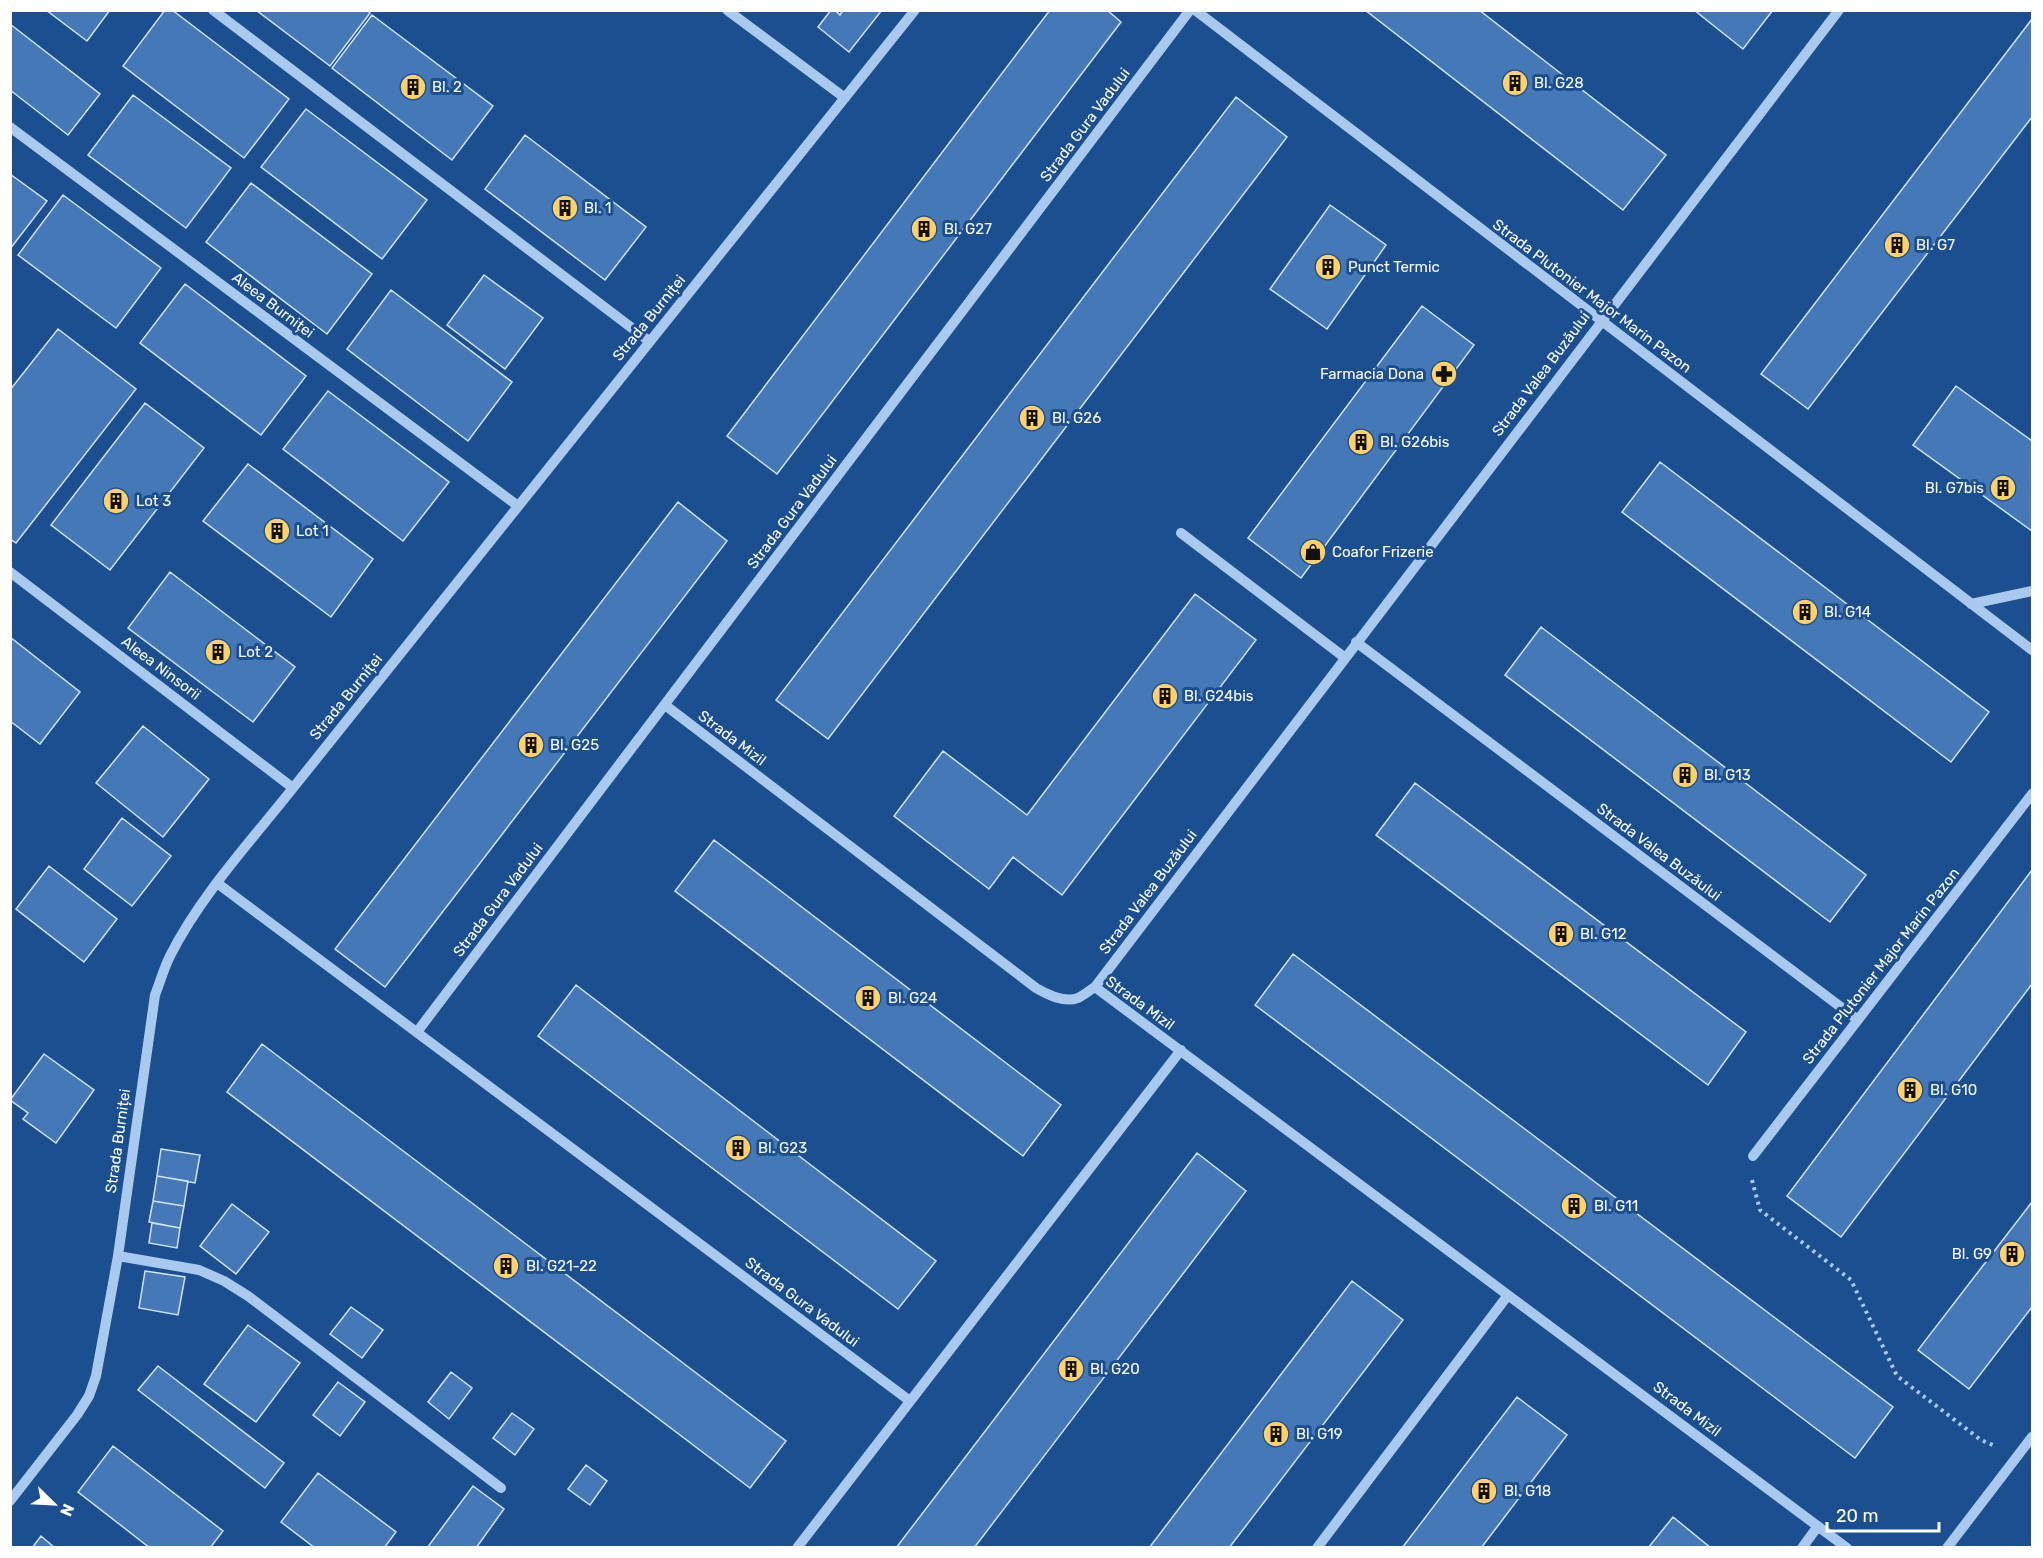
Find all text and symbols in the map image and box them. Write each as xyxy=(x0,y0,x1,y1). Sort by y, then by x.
street label: Strada Gura Vadului xyxy=(1036,65,1134,185)
building icon: Bl. G28 xyxy=(1500,68,1530,98)
building icon: Bl. 2 xyxy=(398,72,428,102)
place label: Bl. G28 xyxy=(1534,74,1584,92)
place label: Bl. 2 xyxy=(432,78,462,96)
building icon: Bl. 1 xyxy=(550,193,580,223)
place label: Bl. 1 xyxy=(584,199,612,217)
building icon: Bl. G27 xyxy=(909,214,939,244)
street label: Strada Plutonier Major Marin Pazon xyxy=(1489,215,1695,377)
place label: Bl. G27 xyxy=(944,220,992,238)
building icon: Bl. G7 xyxy=(1882,230,1912,260)
place label: Bl. G7 xyxy=(1916,236,1955,254)
building icon: Punct Termic xyxy=(1313,252,1343,282)
place label: Punct Termic xyxy=(1348,258,1440,276)
street label: Aleea Burniței xyxy=(229,268,317,342)
street label: Strada Burniței xyxy=(609,271,689,365)
street label: Strada Valea Buzăului xyxy=(1488,308,1594,440)
pharmacy icon: Farmacia Dona xyxy=(1429,359,1459,389)
place label: Farmacia Dona xyxy=(1320,365,1424,383)
building icon: Bl. G26 xyxy=(1017,403,1047,433)
place label: Bl. G26 xyxy=(1052,409,1101,427)
building icon: Bl. G26bis xyxy=(1346,427,1376,457)
place label: Bl. G26bis xyxy=(1380,433,1450,451)
street label: Strada Gura Vadului xyxy=(743,452,841,572)
building icon: Bl. G7bis xyxy=(1988,473,2018,503)
place label: Bl. G7bis xyxy=(1925,479,1984,497)
building icon: Lot 3 xyxy=(101,486,131,516)
place label: Lot 3 xyxy=(136,492,171,510)
building icon: Lot 1 xyxy=(262,516,292,546)
place label: Lot 1 xyxy=(296,522,329,540)
shop icon: Coafor Frizerie xyxy=(1298,537,1328,567)
place label: Coafor Frizerie xyxy=(1332,543,1434,561)
building icon: Bl. G14 xyxy=(1790,597,1820,627)
place label: Bl. G14 xyxy=(1824,603,1871,621)
street label: Aleea Ninsorii xyxy=(118,632,204,704)
building icon: Lot 2 xyxy=(203,637,233,667)
place label: Lot 2 xyxy=(238,643,273,661)
street label: Strada Burniței xyxy=(306,650,386,744)
building icon: Bl. G24bis xyxy=(1150,681,1180,711)
place label: Bl. G24bis xyxy=(1184,687,1254,705)
street label: Strada Mizil xyxy=(694,707,770,769)
building icon: Bl. G25 xyxy=(516,730,546,760)
place label: Bl. G25 xyxy=(550,736,599,754)
building icon: Bl. G13 xyxy=(1670,760,1700,790)
place label: Bl. G13 xyxy=(1704,766,1751,784)
street label: Strada Valea Buzăului xyxy=(1593,799,1725,905)
street label: Strada Valea Buzăului xyxy=(1095,826,1201,958)
street label: Strada Gura Vadului xyxy=(449,840,547,960)
street label: Strada Plutonier Major Marin Pazon xyxy=(1799,864,1963,1068)
building icon: Bl. G12 xyxy=(1546,919,1576,949)
place label: Bl. G12 xyxy=(1580,925,1627,943)
street label: Strada Mizil xyxy=(1102,972,1178,1034)
building icon: Bl. G24 xyxy=(853,983,883,1013)
place label: Bl. G24 xyxy=(888,989,937,1007)
building icon: Bl. G10 xyxy=(1895,1075,1925,1105)
place label: Bl. G10 xyxy=(1930,1081,1977,1099)
street label: Strada Burniței xyxy=(102,1088,134,1194)
building icon: Bl. G23 xyxy=(723,1133,753,1163)
place label: Bl. G23 xyxy=(758,1139,807,1157)
building icon: Bl. G11 xyxy=(1559,1191,1589,1221)
place label: Bl. G11 xyxy=(1594,1197,1638,1215)
building icon: Bl. G9 xyxy=(1997,1239,2027,1269)
place label: Bl. G9 xyxy=(1952,1245,1992,1263)
building icon: Bl. G21-22 xyxy=(491,1251,521,1281)
street label: Strada Gura Vadului xyxy=(742,1253,862,1351)
place label: Bl. G21-22 xyxy=(526,1257,597,1275)
building icon: Bl. G20 xyxy=(1056,1354,1086,1384)
place label: Bl. G20 xyxy=(1090,1360,1140,1378)
street label: Strada Mizil xyxy=(1649,1378,1725,1440)
building icon: Bl. G19 xyxy=(1261,1419,1291,1449)
place label: Bl. G19 xyxy=(1296,1425,1343,1443)
north arrow xyxy=(24,1474,84,1534)
building icon: Bl. G18 xyxy=(1469,1476,1499,1506)
place label: Bl. G18 xyxy=(1504,1482,1551,1500)
scale bar xyxy=(1827,1495,1940,1533)
text: N xyxy=(56,1501,78,1519)
text: 20 m xyxy=(1836,1505,1878,1527)

